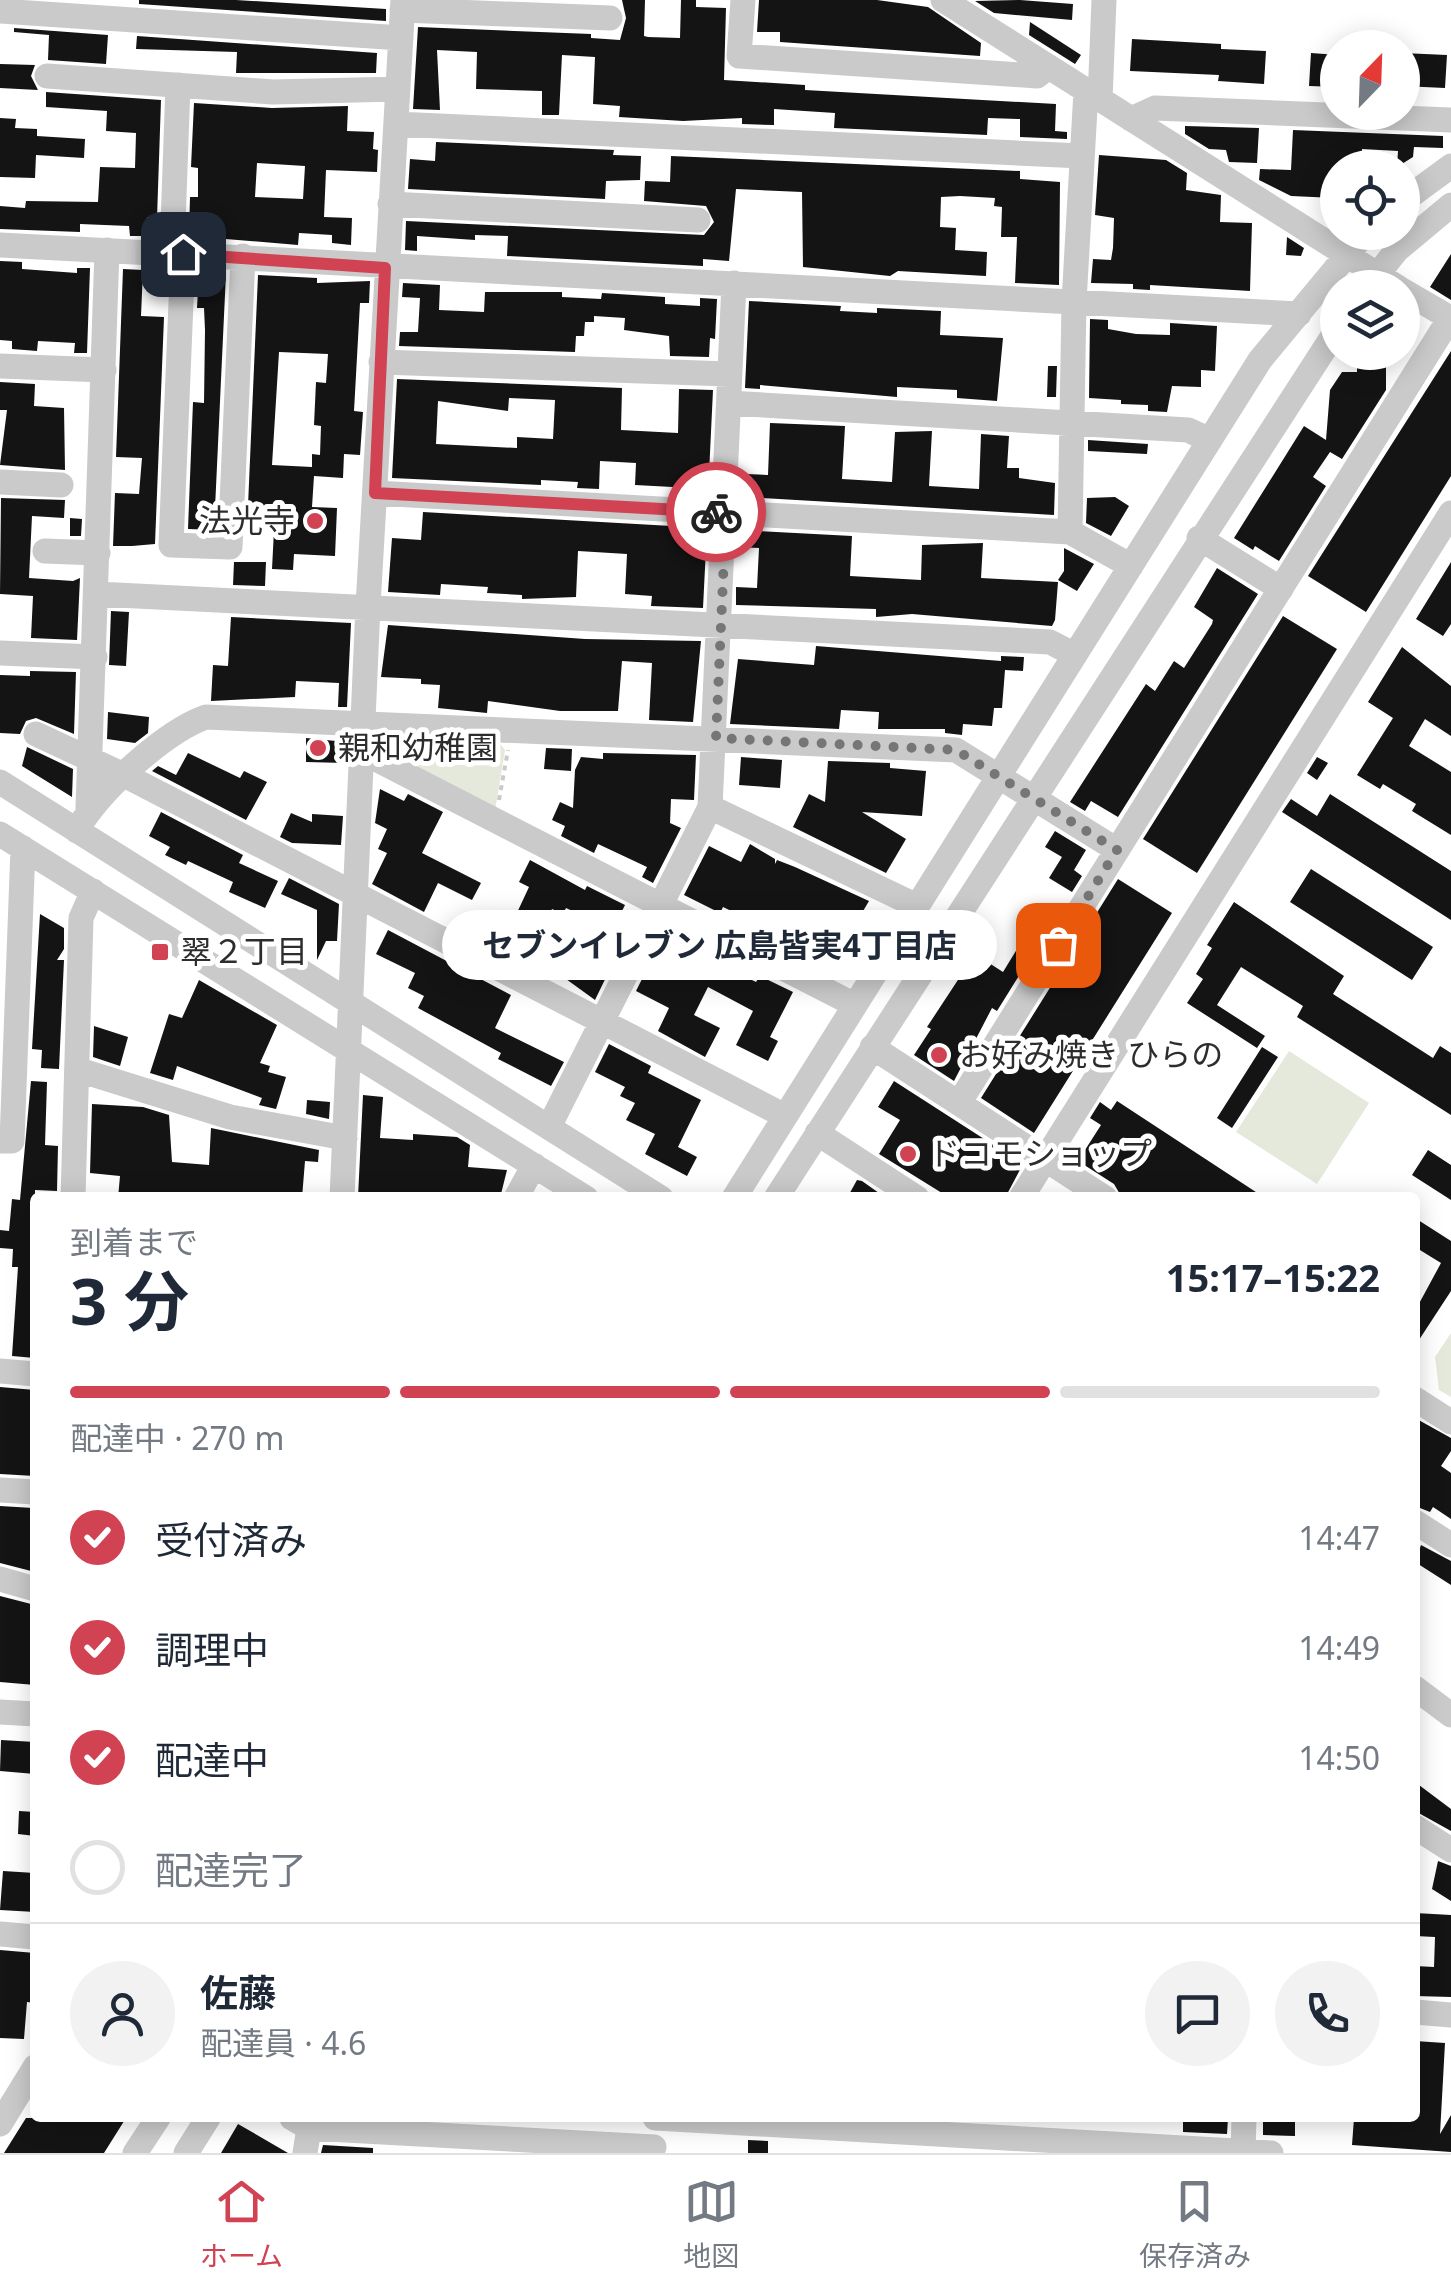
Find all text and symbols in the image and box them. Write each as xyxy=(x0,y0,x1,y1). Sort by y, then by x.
north arrow xyxy=(1320,30,1420,130)
map controls xyxy=(1320,30,1420,370)
button: locate xyxy=(1320,150,1420,250)
pin xyxy=(141,212,226,297)
icon: home xyxy=(156,227,211,282)
button: layers xyxy=(1320,270,1420,370)
courier xyxy=(666,462,766,562)
icon: bike xyxy=(689,485,744,540)
place label: 法光寺 xyxy=(199,498,295,541)
marker: 法光寺 xyxy=(304,510,326,532)
place label: 親和幼稚園 xyxy=(338,725,498,768)
marker: 親和幼稚園 xyxy=(307,737,329,759)
pin xyxy=(1016,903,1101,988)
callout: セブンイレブン 広島皆実4丁目店 xyxy=(443,910,998,980)
icon: bag xyxy=(1031,918,1086,973)
text: セブンイレブン 広島皆実4丁目店 xyxy=(482,923,957,966)
place label: 翠２丁目 xyxy=(180,929,308,972)
marker: 翠２丁目 xyxy=(149,941,171,963)
place label: お好み焼き ひらの xyxy=(959,1032,1223,1075)
marker: お好み焼き ひらの xyxy=(928,1044,950,1066)
place label: ドコモショップ xyxy=(928,1131,1152,1174)
marker: ドコモショップ xyxy=(897,1143,919,1165)
text: 到着まで xyxy=(70,1220,198,1263)
text: 15:17–15:22 xyxy=(1166,1251,1380,1303)
text: 3 分 xyxy=(70,1256,189,1344)
text: 配達中 · 270 m xyxy=(70,1416,284,1459)
icon: check xyxy=(70,1510,125,1565)
text: 受付済み xyxy=(155,1513,307,1565)
text: 14:47 xyxy=(1298,1516,1380,1559)
icon: check xyxy=(70,1620,125,1675)
text: 調理中 xyxy=(155,1623,269,1675)
text: 14:49 xyxy=(1298,1626,1380,1669)
icon: check xyxy=(70,1730,125,1785)
text: 配達中 xyxy=(155,1733,269,1785)
text: 14:50 xyxy=(1298,1736,1380,1779)
text: 配達完了 xyxy=(155,1843,307,1895)
button: person xyxy=(70,1961,175,2066)
button: chat xyxy=(1145,1961,1250,2066)
button: phone xyxy=(1275,1961,1380,2066)
text: 佐藤 xyxy=(200,1966,276,2018)
text: 配達員 · 4.6 xyxy=(200,2021,366,2064)
tab: ホーム xyxy=(200,2174,283,2274)
tab: 地図 xyxy=(683,2174,739,2274)
tab: 保存済み xyxy=(1139,2174,1251,2274)

